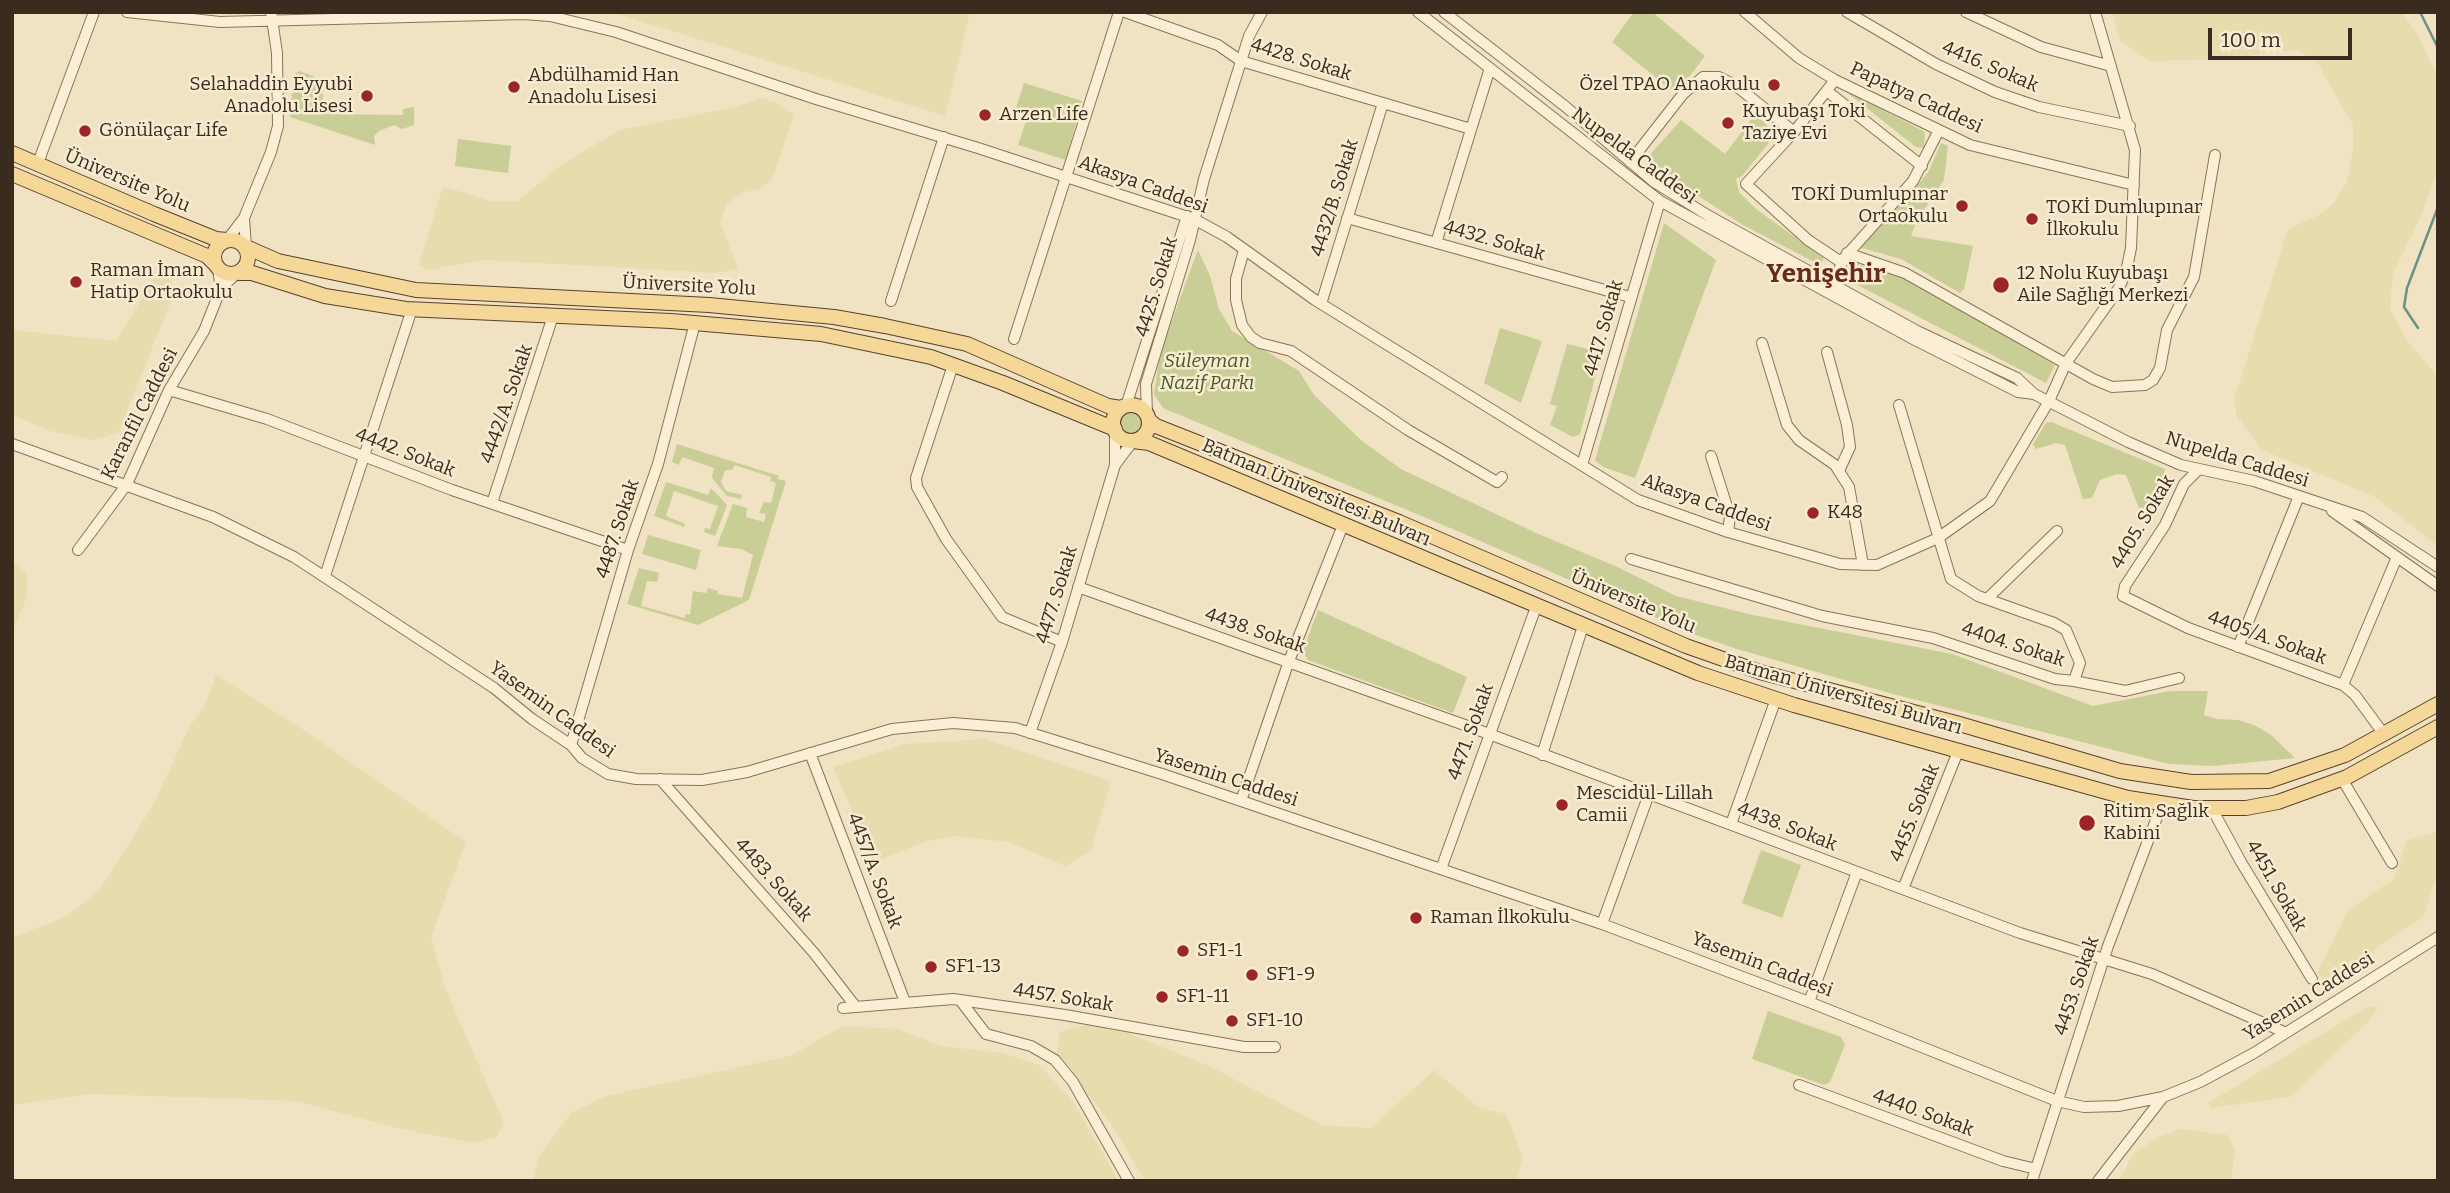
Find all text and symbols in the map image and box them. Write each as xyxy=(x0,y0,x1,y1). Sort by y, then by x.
scale bar xyxy=(2212,14,2356,58)
text: 100 m xyxy=(2221,27,2281,53)
street label: 4428. Sokak xyxy=(1248,34,1354,86)
street label: 4416. Sokak xyxy=(1938,36,2042,98)
street label: Papatya Caddesi xyxy=(1846,57,1986,139)
place label: Abdülhamid Han Anadolu Lisesi xyxy=(528,65,679,109)
place label: Selahaddin Eyyubi Anadolu Lisesi xyxy=(189,74,353,118)
place label: Özel TPAO Anaokulu xyxy=(1579,74,1760,96)
marker: Özel TPAO Anaokulu xyxy=(1766,77,1782,93)
marker: Abdülhamid Han Anadolu Lisesi xyxy=(506,79,522,95)
marker: Selahaddin Eyyubi Anadolu Lisesi xyxy=(359,88,375,104)
place label: Kuyubaşı Toki Taziye Evi xyxy=(1742,101,1866,145)
street label: Nupelda Caddesi xyxy=(1567,103,1701,209)
place label: Arzen Life xyxy=(999,104,1089,126)
marker: Arzen Life xyxy=(977,107,993,123)
marker: Kuyubaşı Toki Taziye Evi xyxy=(1720,115,1736,131)
place label: Gönülaçar Life xyxy=(99,120,228,142)
marker: Gönülaçar Life xyxy=(77,123,93,139)
street label: 4432/B. Sokak xyxy=(1306,136,1364,260)
street label: Üniversite Yolu xyxy=(61,144,193,218)
street label: Akasya Caddesi xyxy=(1075,151,1211,219)
place label: TOKİ Dumlupınar Ortaokulu xyxy=(1792,184,1948,228)
place label: TOKİ Dumlupınar İlkokulu xyxy=(2046,197,2202,241)
marker: TOKİ Dumlupınar Ortaokulu xyxy=(1954,198,1970,214)
marker: TOKİ Dumlupınar İlkokulu xyxy=(2024,211,2040,227)
street label: 4432. Sokak xyxy=(1441,216,1547,266)
street label: 4425. Sokak xyxy=(1131,234,1183,340)
district label: Yenişehir xyxy=(1767,259,1885,291)
place label: Raman İman Hatip Ortaokulu xyxy=(90,260,233,304)
place label: 12 Nolu Kuyubaşı Aile Sağlığı Merkezi xyxy=(2017,263,2188,307)
street label: Üniversite Yolu xyxy=(621,271,757,301)
marker: Raman İman Hatip Ortaokulu xyxy=(68,274,84,290)
marker: 12 Nolu Kuyubaşı Aile Sağlığı Merkezi xyxy=(1991,275,2011,295)
street label: 4417. Sokak xyxy=(1579,277,1629,379)
street label: 4442/A. Sokak xyxy=(476,342,538,466)
street label: Karanfil Caddesi xyxy=(97,344,183,484)
park label: Süleyman Nazif Parkı xyxy=(1160,351,1254,395)
street label: 4442. Sokak xyxy=(352,424,458,482)
street label: Nupelda Caddesi xyxy=(2162,427,2312,493)
street label: Batman Üniversitesi Bulvarı xyxy=(1198,434,1434,552)
street label: Akasya Caddesi xyxy=(1638,469,1774,537)
street label: 4405. Sokak xyxy=(2106,471,2180,573)
street label: 4487. Sokak xyxy=(591,477,645,581)
place label: K48 xyxy=(1827,502,1863,524)
marker: K48 xyxy=(1805,505,1821,521)
street label: 4477. Sokak xyxy=(1031,543,1083,647)
street label: Üniversite Yolu xyxy=(1567,565,1699,639)
street label: 4438. Sokak xyxy=(1202,603,1308,659)
street label: 4405/A. Sokak xyxy=(2204,606,2330,670)
street label: 4404. Sokak xyxy=(1959,618,2067,672)
street label: Batman Üniversitesi Bulvarı xyxy=(1722,650,1964,740)
street label: Yasemin Caddesi xyxy=(485,657,619,763)
street label: 4471. Sokak xyxy=(1443,681,1499,783)
street label: Yasemin Caddesi xyxy=(1151,744,1301,812)
street label: 4455. Sokak xyxy=(1885,761,1945,865)
place label: Mescidül-Lillah Camii xyxy=(1576,783,1713,827)
marker: Mescidül-Lillah Camii xyxy=(1554,797,1570,813)
street label: 4438. Sokak xyxy=(1734,798,1840,856)
place label: Ritim Sağlık Kabini xyxy=(2103,801,2209,845)
street label: 4457/A. Sokak xyxy=(842,810,906,932)
marker: Ritim Sağlık Kabini xyxy=(2077,813,2097,833)
street label: 4483. Sokak xyxy=(730,833,816,927)
street label: 4451. Sokak xyxy=(2241,836,2311,936)
place label: Raman İlkokulu xyxy=(1430,907,1570,929)
marker: Raman İlkokulu xyxy=(1408,910,1424,926)
street label: Yasemin Caddesi xyxy=(1688,928,1836,1002)
street label: 4453. Sokak xyxy=(2049,933,2105,1039)
place label: SF1-1 xyxy=(1197,940,1242,962)
marker: SF1-1 xyxy=(1175,943,1191,959)
street label: Yasemin Caddesi xyxy=(2239,948,2379,1046)
place label: SF1-13 xyxy=(945,956,1001,978)
marker: SF1-13 xyxy=(923,959,939,975)
place label: SF1-9 xyxy=(1266,964,1315,986)
marker: SF1-9 xyxy=(1244,967,1260,983)
street label: 4457. Sokak xyxy=(1011,979,1115,1017)
place label: SF1-11 xyxy=(1176,986,1229,1008)
marker: SF1-11 xyxy=(1154,989,1170,1005)
place label: SF1-10 xyxy=(1246,1010,1303,1032)
marker: SF1-10 xyxy=(1224,1013,1240,1029)
street label: 4440. Sokak xyxy=(1869,1084,1977,1142)

